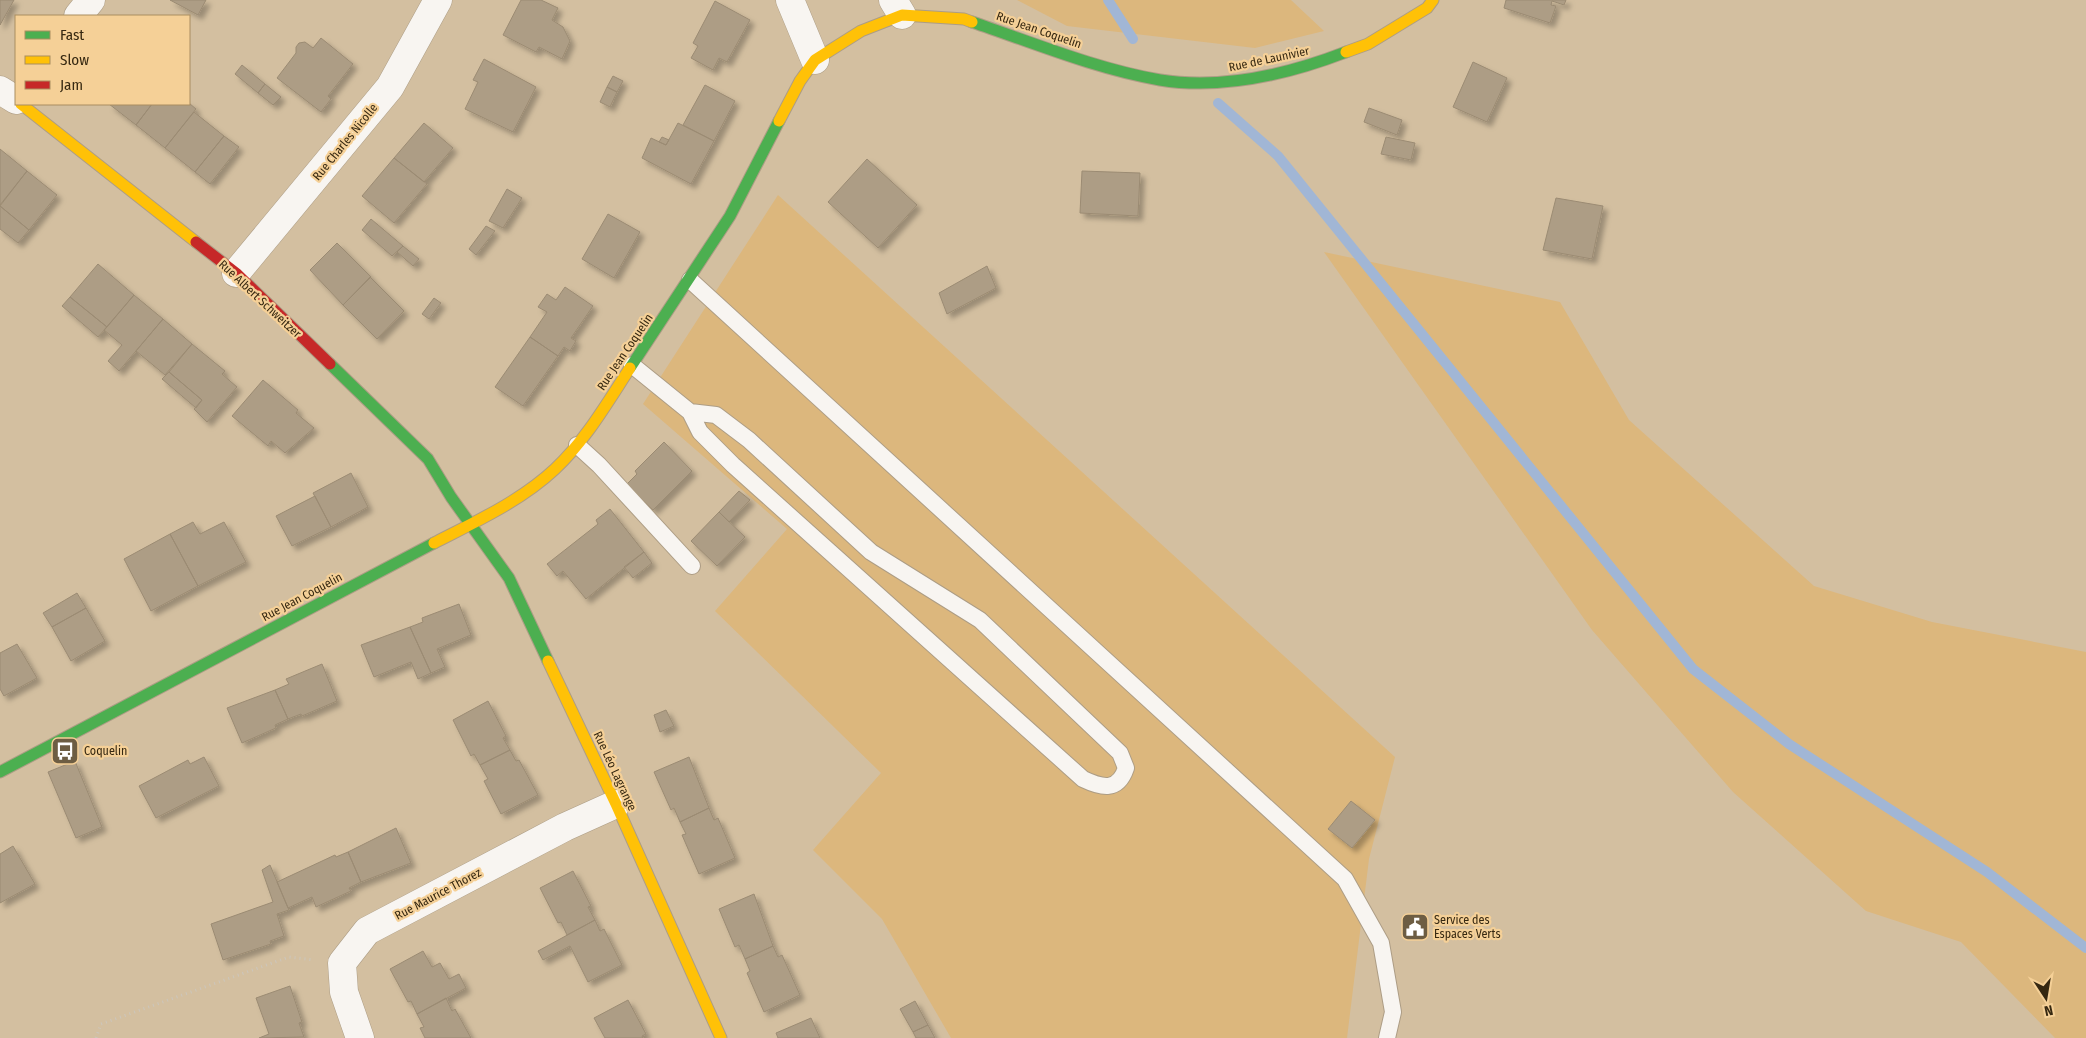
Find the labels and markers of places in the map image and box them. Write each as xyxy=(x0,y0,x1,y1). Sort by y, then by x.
bus stop icon: Coquelin xyxy=(50,736,80,766)
place label: Coquelin xyxy=(84,744,127,758)
public building icon: Service des Espaces Verts xyxy=(1400,912,1430,942)
place label: Service des Espaces Verts xyxy=(1434,913,1501,941)

